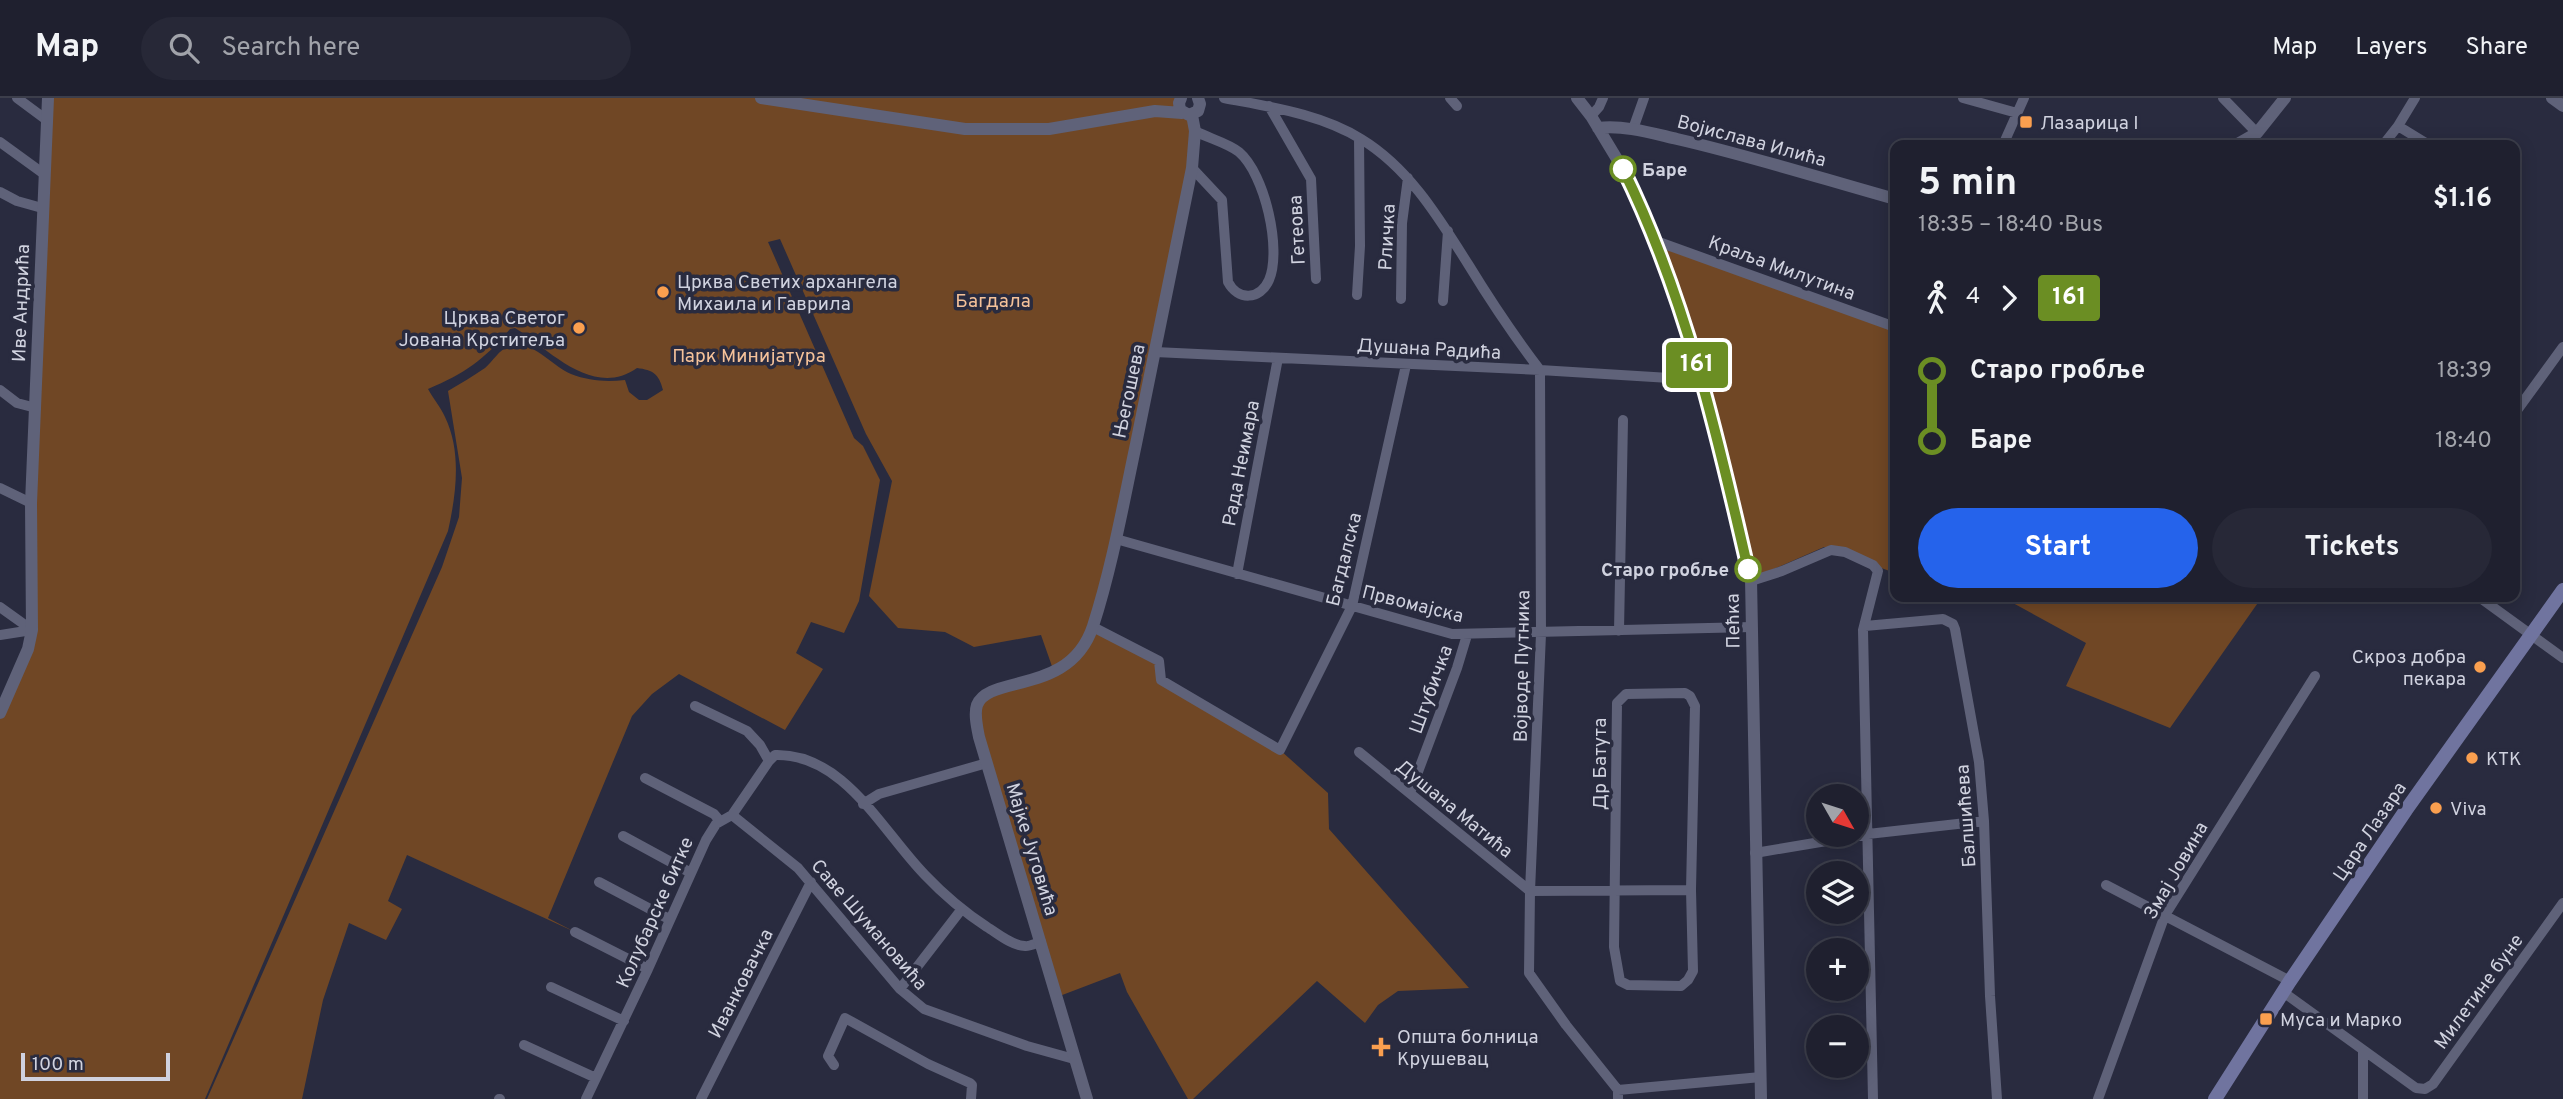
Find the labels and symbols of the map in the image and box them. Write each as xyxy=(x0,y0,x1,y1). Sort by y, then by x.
street label: Војислава Илића xyxy=(1674,110,1829,173)
place label: Лазарица I xyxy=(2040,112,2139,136)
marker: Лазарица I xyxy=(2018,114,2034,130)
marker: Баре xyxy=(1610,156,1636,182)
place label: Баре xyxy=(1642,159,1687,183)
street label: Гетеова xyxy=(1284,194,1312,265)
street label: Рличка xyxy=(1374,203,1402,271)
street label: Краља Милутина xyxy=(1704,231,1858,307)
street label: Иве Андрића xyxy=(8,244,36,362)
place label: Црква Светих архангела Михаила и Гаврила xyxy=(677,271,897,317)
marker: Црква Светих архангела Михаила и Гаврила xyxy=(655,284,671,300)
park label: Багдала xyxy=(955,290,1031,314)
place label: Црква Светог Јована Крститеља xyxy=(398,307,565,353)
marker: Црква Светог Јована Крститеља xyxy=(571,320,587,336)
street label: Душана Радића xyxy=(1356,334,1502,366)
street label: Његошева xyxy=(1108,342,1152,441)
line badge: 161 xyxy=(1657,342,1737,388)
park label: Парк Минијатура xyxy=(672,345,826,369)
street label: Рада Неимара xyxy=(1218,398,1266,528)
street label: Багдалска xyxy=(1322,510,1368,609)
marker: Старо гробље xyxy=(1735,556,1761,582)
place label: Старо гробље xyxy=(1601,559,1729,583)
street label: Првомајска xyxy=(1359,581,1466,629)
street label: Војводе Путника xyxy=(1510,590,1536,742)
street label: Пећка xyxy=(1722,593,1746,649)
street label: Штубичка xyxy=(1405,642,1459,737)
place label: Скроз добра пекара xyxy=(2352,646,2466,692)
marker: Скроз добра пекара xyxy=(2472,659,2488,675)
street label: Др Батута xyxy=(1589,718,1613,810)
place label: KTK xyxy=(2486,748,2522,772)
marker: KTK xyxy=(2464,750,2480,766)
street label: Душана Матића xyxy=(1390,755,1517,864)
street label: Балшићева xyxy=(1951,764,1983,868)
street label: Цара Лазара xyxy=(2329,778,2413,886)
street label: Мајке Југовића xyxy=(999,780,1063,919)
north arrow xyxy=(1806,784,1869,847)
place label: Viva xyxy=(2450,798,2487,822)
marker: Viva xyxy=(2428,800,2444,816)
street label: Змај Јовина xyxy=(2139,818,2214,924)
street label: Колубарске битке xyxy=(612,834,700,992)
street label: Саве Шумановића xyxy=(805,855,932,996)
street label: Иванковачка xyxy=(704,925,780,1043)
street label: Милетине буне xyxy=(2430,930,2530,1055)
place label: Муса и Марко xyxy=(2280,1009,2402,1033)
marker: Муса и Марко xyxy=(2258,1011,2274,1027)
place label: Општа болница Крушевац xyxy=(1397,1026,1538,1072)
marker: Општа болница Крушевац xyxy=(1371,1037,1391,1057)
scale bar xyxy=(21,1050,170,1082)

